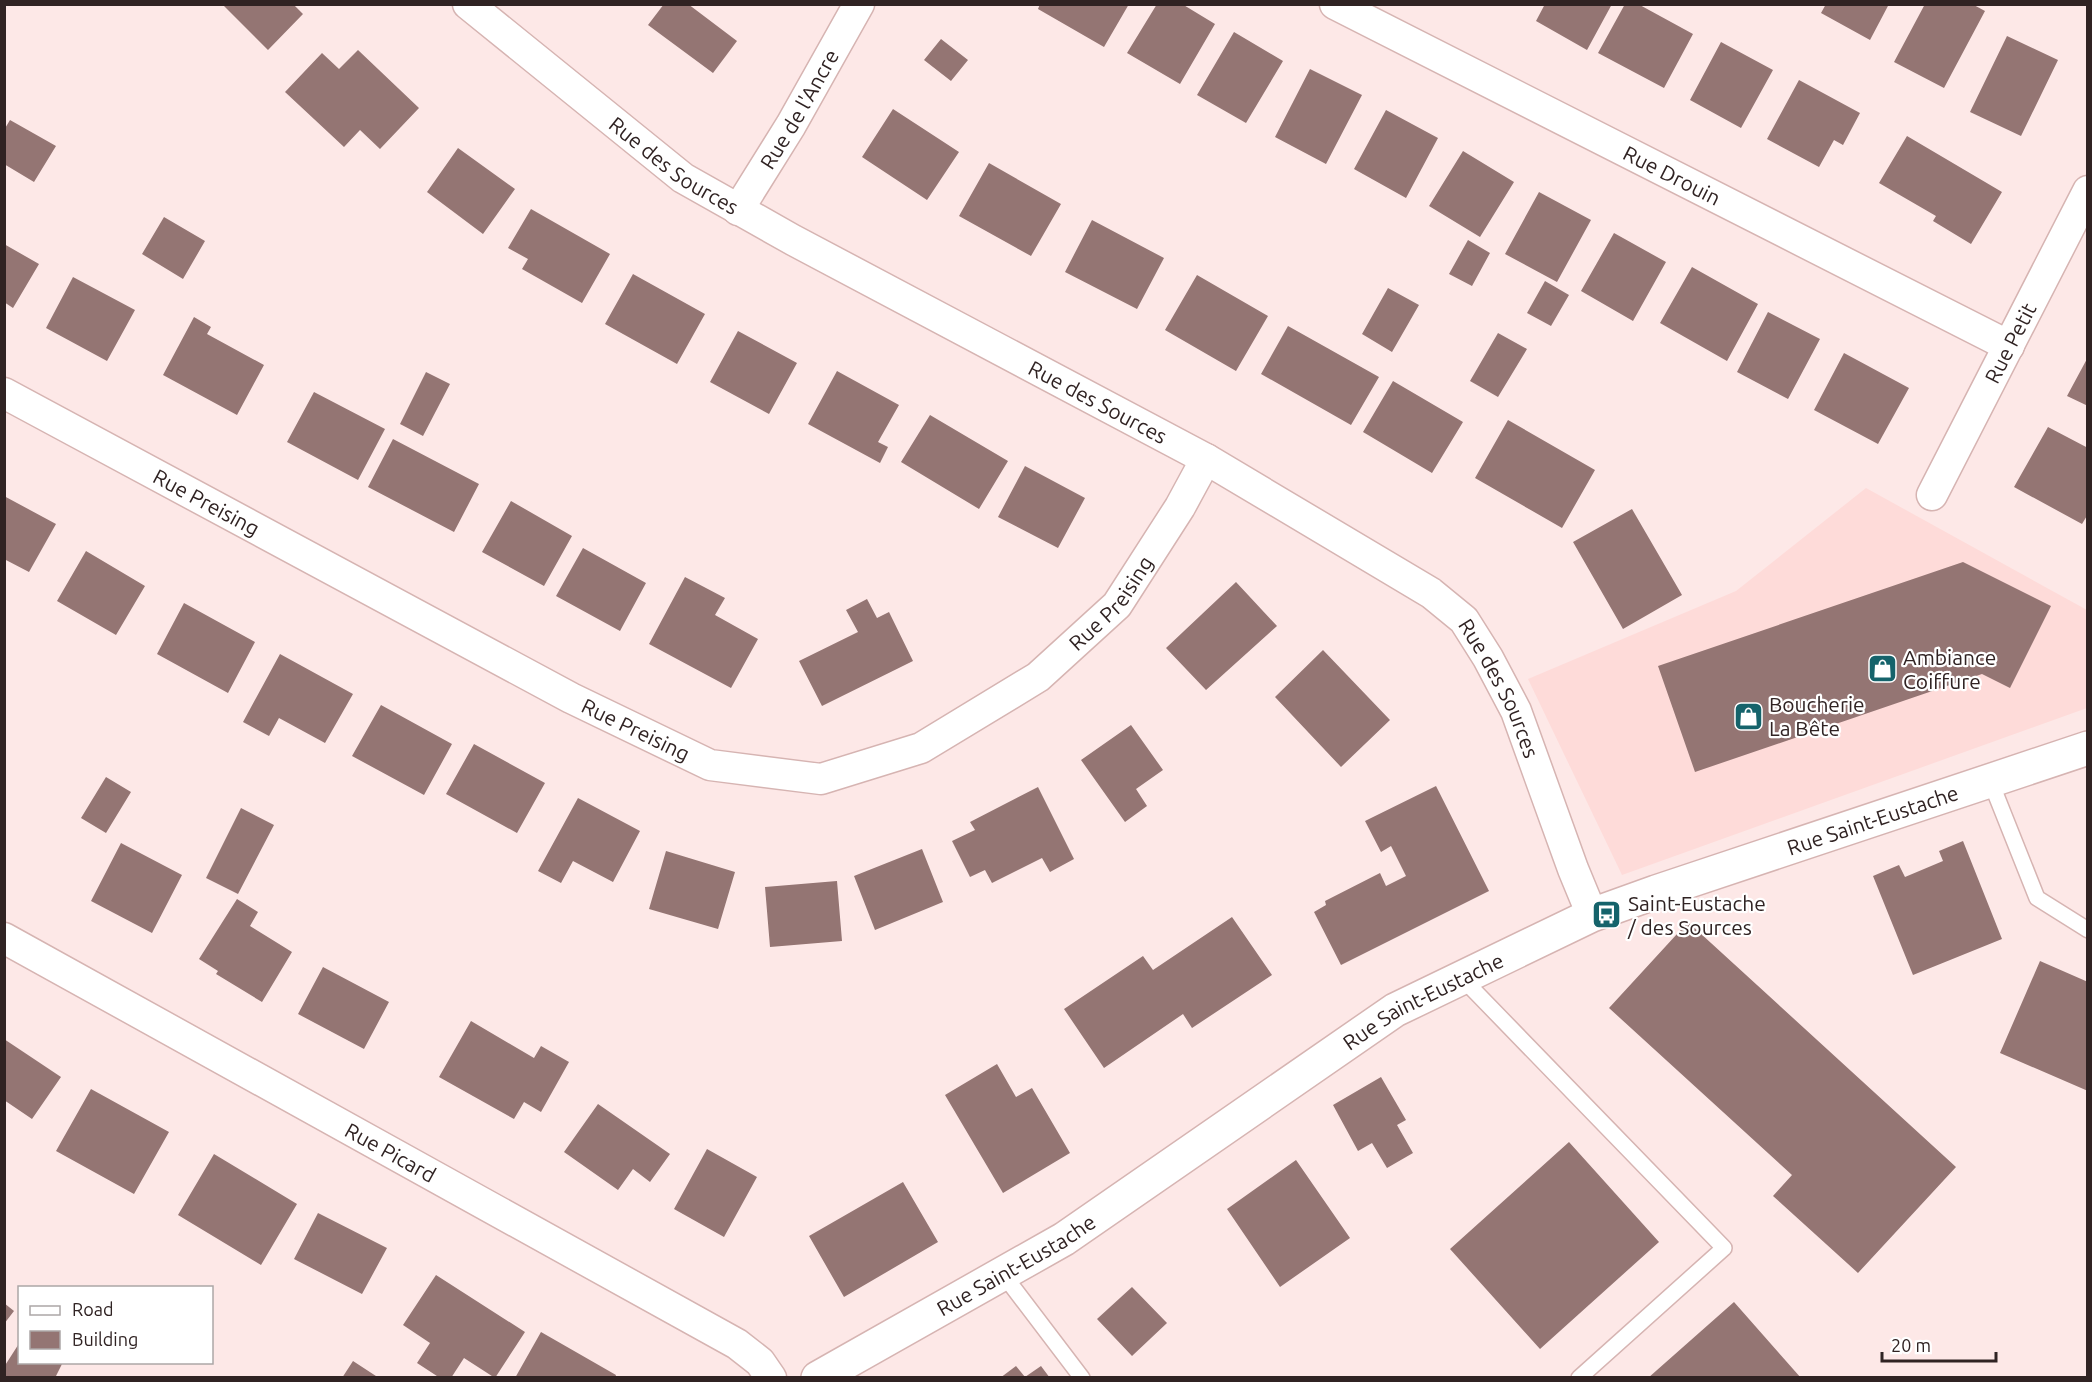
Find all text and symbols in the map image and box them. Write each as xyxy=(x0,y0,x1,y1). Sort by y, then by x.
street label: Rue de l'Ancre xyxy=(755,45,843,173)
street label: Rue des Sources xyxy=(605,111,743,219)
street label: Rue Drouin xyxy=(1620,140,1725,210)
street label: Rue Petit xyxy=(1980,299,2041,387)
street label: Rue des Sources xyxy=(1025,355,1171,448)
street label: Rue Preising xyxy=(149,464,264,540)
street label: Rue Preising xyxy=(1064,551,1157,655)
street label: Rue des Sources xyxy=(1454,614,1544,761)
place label: Ambiance Coiffure xyxy=(1903,645,1996,693)
shop icon: Ambiance Coiffure xyxy=(1866,653,1898,685)
place label: Boucherie La Bête xyxy=(1769,692,1865,740)
street label: Rue Preising xyxy=(578,693,694,766)
shop icon: Boucherie La Bête xyxy=(1732,700,1764,732)
street label: Rue Saint-Eustache xyxy=(1784,780,1961,860)
place label: Saint-Eustache / des Sources xyxy=(1627,891,1766,939)
bus stop icon: Saint-Eustache / des Sources xyxy=(1591,899,1623,931)
street label: Rue Saint-Eustache xyxy=(1338,948,1507,1054)
street label: Rue Picard xyxy=(341,1117,440,1187)
street label: Rue Saint-Eustache xyxy=(933,1209,1100,1320)
legend xyxy=(18,1286,213,1364)
text: Road xyxy=(72,1299,114,1319)
scale bar xyxy=(1882,1325,1996,1363)
text: Building xyxy=(72,1329,138,1349)
text: 20 m xyxy=(1891,1335,1931,1355)

